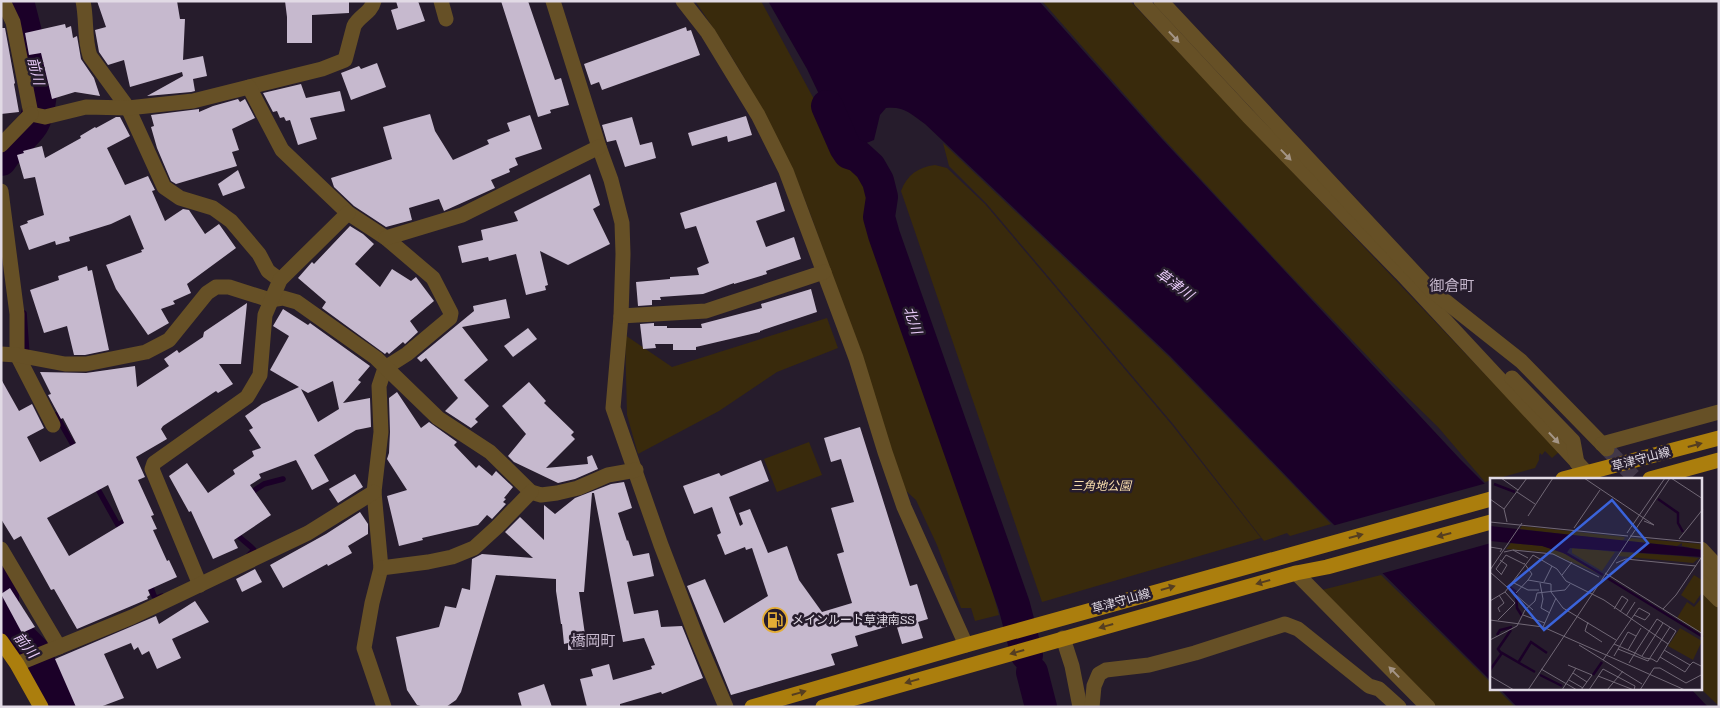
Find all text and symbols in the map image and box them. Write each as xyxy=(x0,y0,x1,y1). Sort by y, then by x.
one-way arrow xyxy=(1168,30,1180,42)
water label: 前川 xyxy=(25,55,48,88)
one-way arrow xyxy=(1280,148,1292,160)
water label: 草津川 xyxy=(1153,265,1198,304)
district label: 御倉町 xyxy=(1429,277,1475,295)
water label: 北川 xyxy=(901,304,926,338)
one-way arrow xyxy=(1548,432,1560,444)
one-way arrow xyxy=(1688,440,1703,448)
street label: 草津守山線 xyxy=(1610,444,1672,474)
inset map xyxy=(1490,478,1702,690)
park label: 三角地公園 xyxy=(1071,479,1133,493)
one-way arrow xyxy=(1349,531,1364,539)
one-way arrow xyxy=(1437,531,1452,539)
one-way arrow xyxy=(1255,579,1270,587)
one-way arrow xyxy=(1160,584,1175,592)
street label: 草津守山線 xyxy=(1090,586,1152,616)
fuel station icon: メインルート草津南SS xyxy=(762,607,788,633)
place label: メインルート草津南SS xyxy=(792,613,915,627)
one-way arrow xyxy=(1099,623,1114,631)
water label: 前川 xyxy=(11,629,42,662)
district label: 橋岡町 xyxy=(570,632,616,650)
one-way arrow xyxy=(1009,648,1024,656)
one-way arrow xyxy=(1388,666,1400,678)
one-way arrow xyxy=(905,678,920,686)
one-way arrow xyxy=(791,689,806,697)

